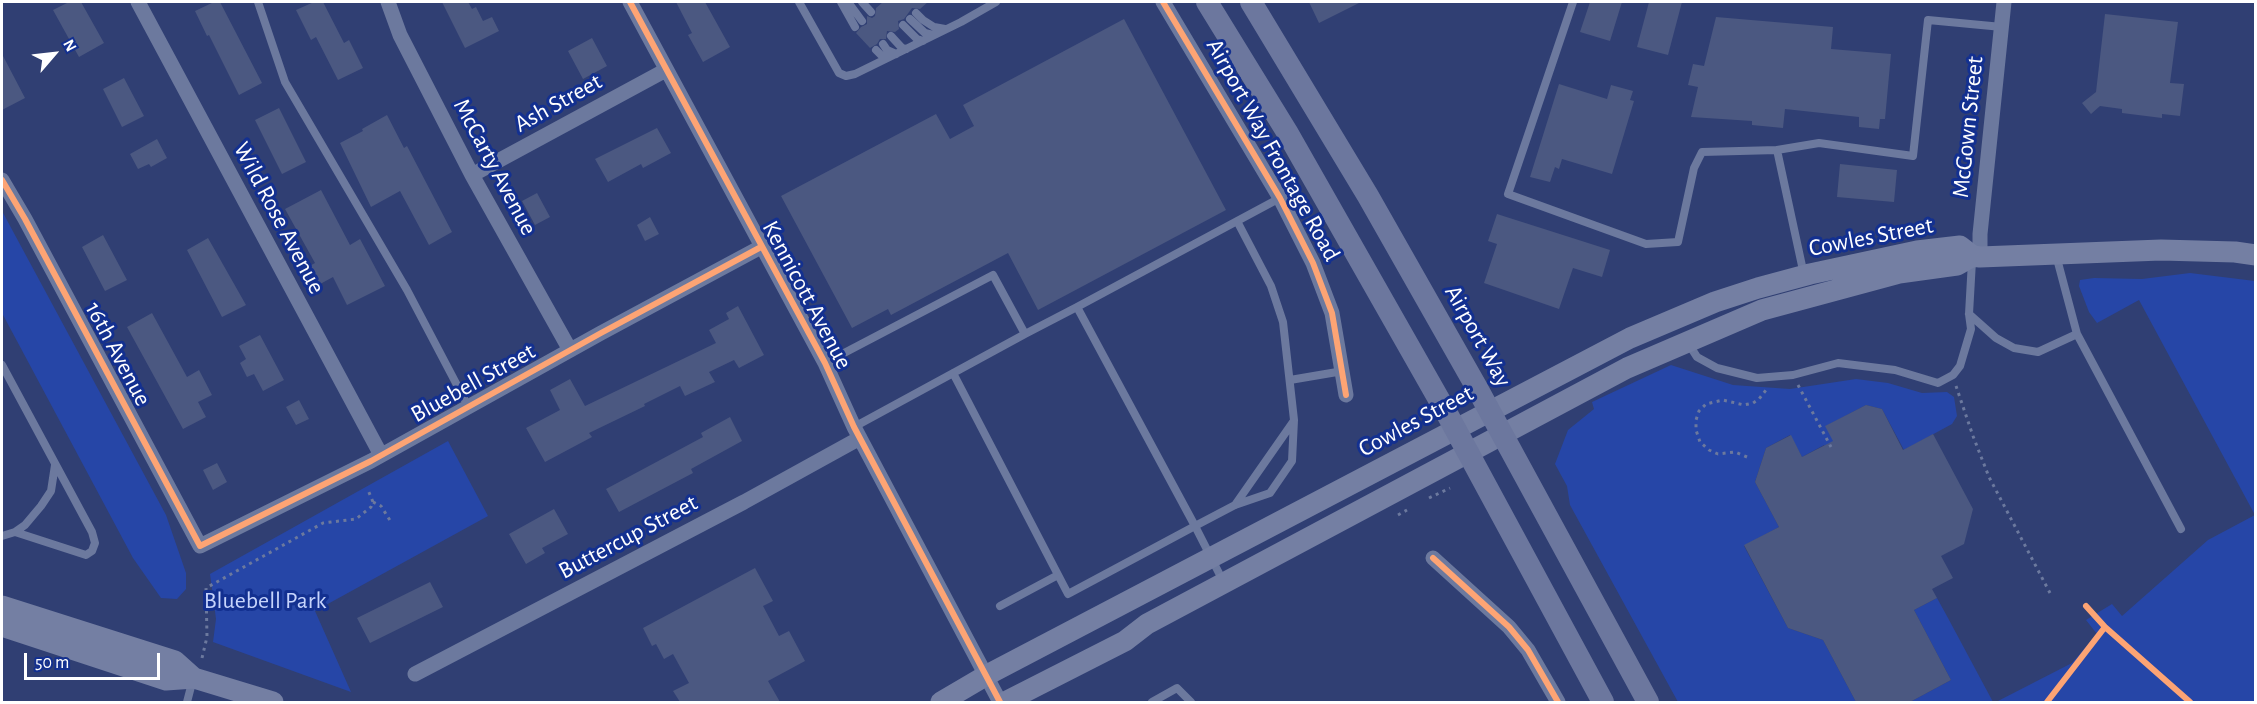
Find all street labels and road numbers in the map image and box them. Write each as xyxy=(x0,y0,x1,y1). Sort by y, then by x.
street label: Airport Way Frontage Road xyxy=(1200,34,1346,266)
street label: McGown Street xyxy=(1946,55,1990,199)
street label: Ash Street xyxy=(509,67,607,139)
street label: McCarty Avenue xyxy=(447,94,543,240)
street label: Wild Rose Avenue xyxy=(227,137,331,299)
street label: Cowles Street xyxy=(1806,211,1936,263)
street label: Kennicott Avenue xyxy=(756,216,858,374)
street label: Airport Way xyxy=(1438,280,1518,392)
street label: 16th Avenue xyxy=(79,297,157,411)
street label: Bluebell Street xyxy=(406,337,540,429)
street label: Cowles Street xyxy=(1354,379,1478,463)
street label: Buttercup Street xyxy=(554,488,702,586)

